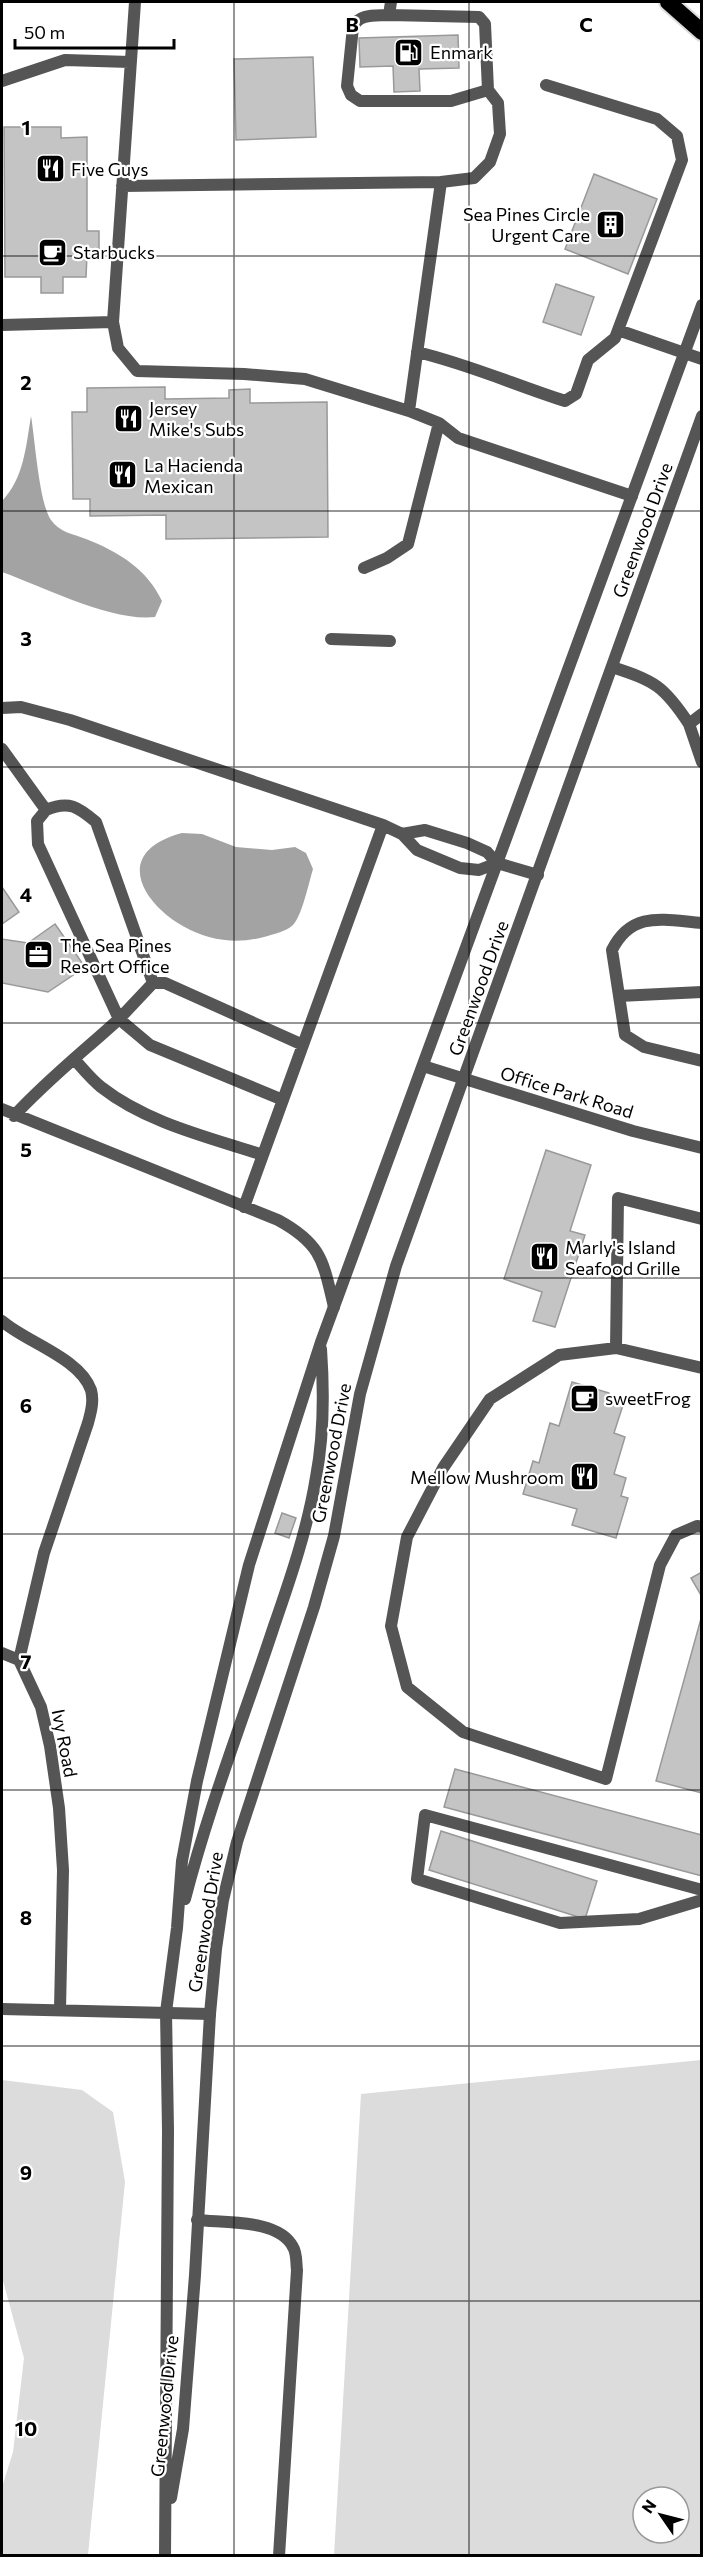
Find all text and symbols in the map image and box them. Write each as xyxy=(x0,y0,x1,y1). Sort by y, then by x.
scale bar xyxy=(15,12,174,50)
text: B xyxy=(345,12,359,36)
text: C xyxy=(579,12,593,36)
text: 50 m xyxy=(24,21,65,43)
fuel station icon: Enmark xyxy=(393,36,425,68)
place label: Enmark xyxy=(430,41,493,63)
text: 1 xyxy=(21,115,31,139)
restaurant icon: Five Guys xyxy=(34,153,66,185)
place label: Five Guys xyxy=(71,158,148,180)
place label: Sea Pines Circle Urgent Care xyxy=(463,203,590,246)
building icon: Sea Pines Circle Urgent Care xyxy=(595,208,627,240)
cafe icon: Starbucks xyxy=(36,236,68,268)
place label: Starbucks xyxy=(73,241,155,263)
text: 2 xyxy=(20,370,32,394)
place label: Jersey Mike's Subs xyxy=(149,397,244,440)
restaurant icon: Jersey Mike's Subs xyxy=(112,402,144,434)
place label: La Hacienda Mexican xyxy=(144,454,243,497)
restaurant icon: La Hacienda Mexican xyxy=(107,459,139,491)
street label: Greenwood Drive xyxy=(607,459,677,601)
text: 3 xyxy=(20,626,32,650)
text: 4 xyxy=(20,882,32,906)
street label: Greenwood Drive xyxy=(443,917,513,1059)
place label: The Sea Pines Resort Office xyxy=(60,934,172,977)
office icon: The Sea Pines Resort Office xyxy=(23,939,55,971)
street label: Office Park Road xyxy=(498,1061,636,1123)
text: 5 xyxy=(20,1137,32,1161)
place label: Marly's Island Seafood Grille xyxy=(565,1236,680,1279)
restaurant icon: Marly's Island Seafood Grille xyxy=(528,1241,560,1273)
street label: Greenwood Drive xyxy=(307,1381,355,1525)
cafe icon: sweetFrog xyxy=(568,1382,600,1414)
place label: sweetFrog xyxy=(605,1387,691,1409)
text: 6 xyxy=(20,1393,32,1417)
restaurant icon: Mellow Mushroom xyxy=(569,1461,601,1493)
place label: Mellow Mushroom xyxy=(410,1466,564,1488)
text: 7 xyxy=(21,1649,32,1673)
street label: Ivy Road xyxy=(48,1707,82,1779)
street label: Greenwood Drive xyxy=(183,1850,227,1994)
text: 8 xyxy=(20,1905,32,1929)
text: 9 xyxy=(20,2160,32,2184)
street label: Greenwood Drive xyxy=(146,2334,182,2478)
text: 10 xyxy=(15,2416,37,2440)
north arrow xyxy=(631,2485,691,2545)
text: N xyxy=(637,2496,660,2516)

